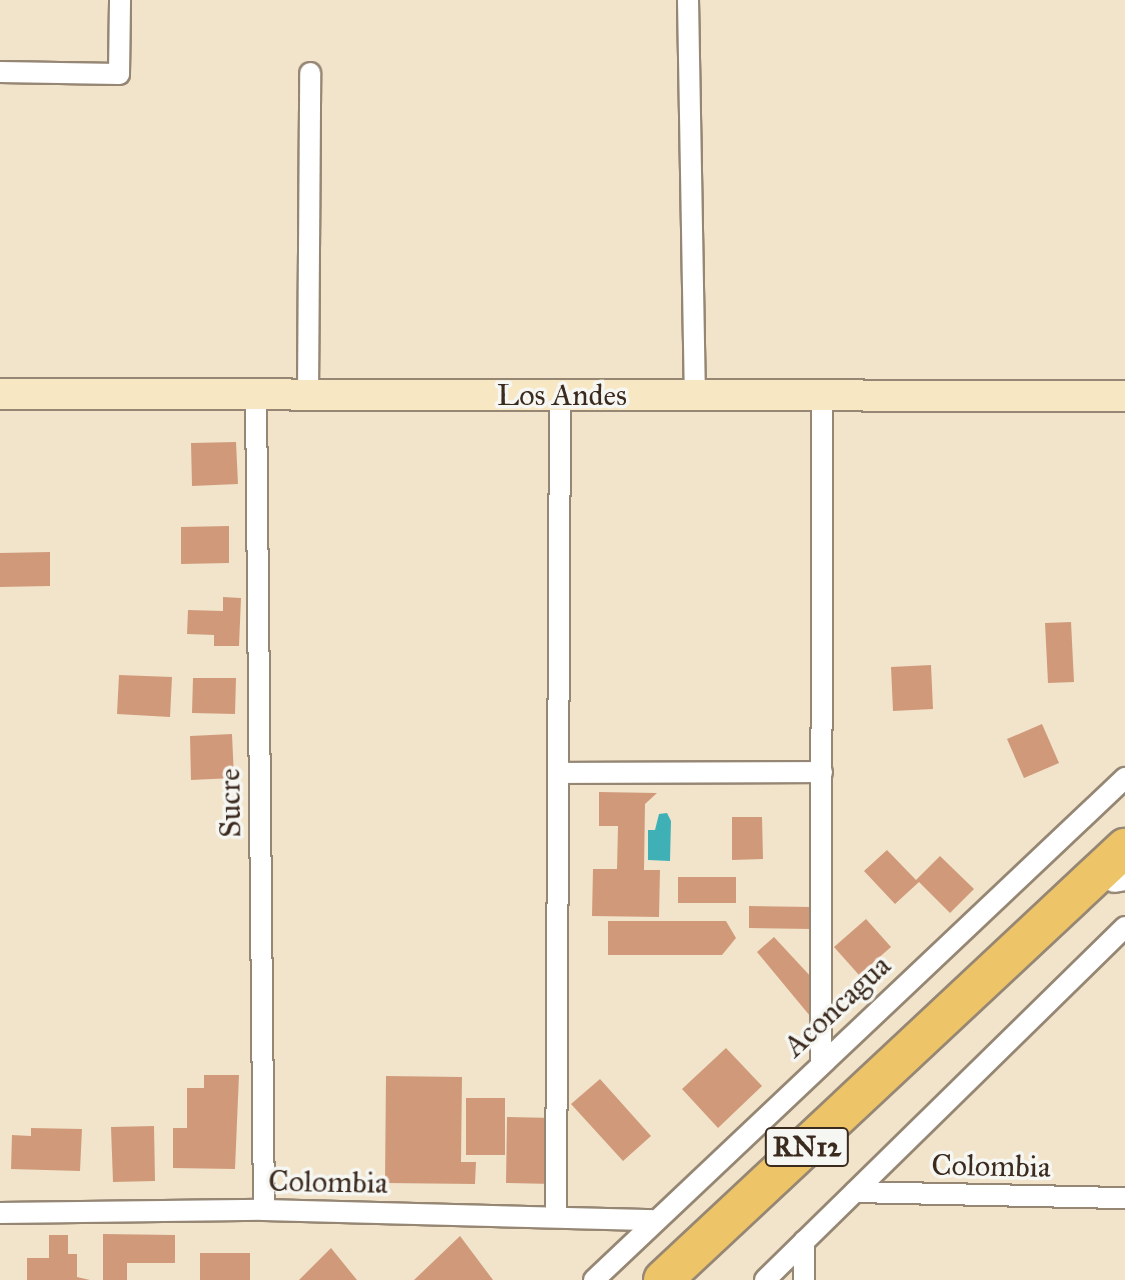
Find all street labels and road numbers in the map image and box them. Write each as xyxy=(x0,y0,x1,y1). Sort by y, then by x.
street label: Los Andes xyxy=(497,377,627,413)
street label: Sucre xyxy=(211,768,249,838)
street label: Aconcagua xyxy=(776,948,898,1064)
road number: RN12 xyxy=(763,1123,851,1171)
street label: Colombia xyxy=(931,1147,1051,1185)
street label: Colombia xyxy=(268,1163,388,1201)

